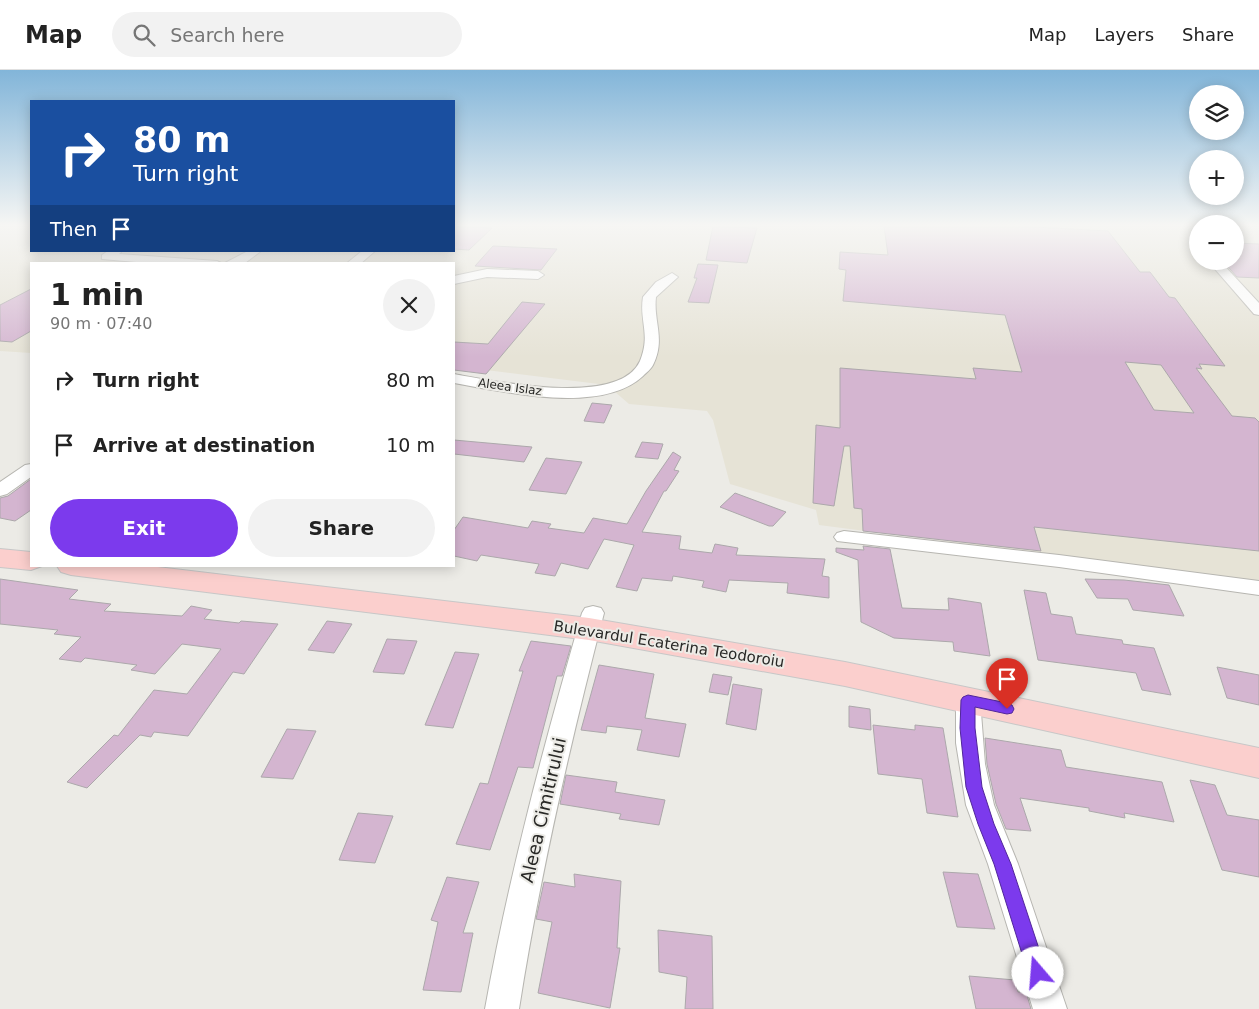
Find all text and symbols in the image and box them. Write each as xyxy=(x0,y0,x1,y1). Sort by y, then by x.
search box xyxy=(112,12,462,57)
text: Map xyxy=(25,21,82,49)
icon: search xyxy=(130,21,158,49)
text: Search here xyxy=(170,24,284,46)
text: Map xyxy=(1028,24,1066,45)
text: Layers xyxy=(1094,24,1154,45)
text: Share xyxy=(1182,24,1234,45)
map controls xyxy=(1189,85,1244,270)
button: layers xyxy=(1189,85,1244,140)
icon: right xyxy=(50,120,115,185)
text: 80 m xyxy=(133,120,230,160)
button: + xyxy=(1189,150,1244,205)
text: Turn right xyxy=(133,161,238,186)
icon: arrive xyxy=(107,215,135,243)
button: − xyxy=(1189,215,1244,270)
text: Then xyxy=(50,218,97,240)
text: 1 min xyxy=(50,277,144,312)
button: close xyxy=(383,279,435,331)
text: 90 m · 07:40 xyxy=(50,314,152,333)
icon: right xyxy=(50,366,78,394)
text: Turn right xyxy=(93,369,199,391)
text: 80 m xyxy=(386,369,435,391)
street label: Aleea Islaz xyxy=(477,376,543,398)
icon: arrive xyxy=(50,431,78,459)
text: Arrive at destination xyxy=(93,434,315,456)
text: 10 m xyxy=(386,434,435,456)
button: Exit xyxy=(50,499,238,557)
button: Share xyxy=(248,499,435,557)
street label: Bulevardul Ecaterina Teodoroiu xyxy=(552,617,786,671)
pin xyxy=(986,658,1028,709)
icon: arrive xyxy=(993,665,1021,693)
street label: Aleea Cimitirului xyxy=(516,735,570,885)
position arrow xyxy=(1011,946,1063,998)

